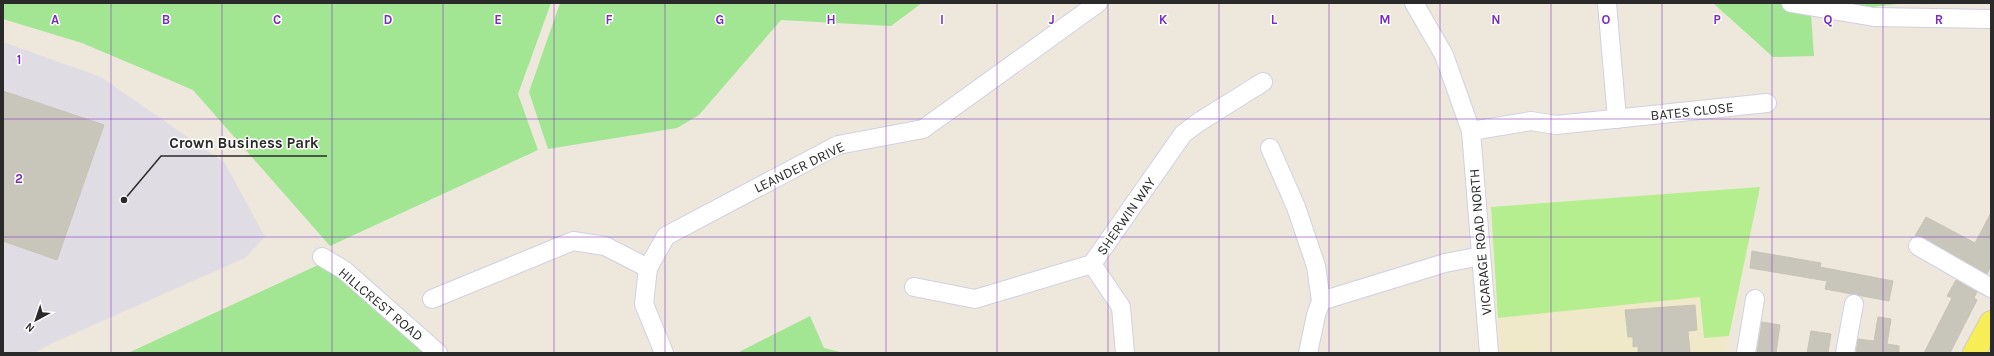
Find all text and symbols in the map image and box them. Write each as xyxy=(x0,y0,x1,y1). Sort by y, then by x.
text: A xyxy=(51,12,59,27)
text: B xyxy=(162,12,170,27)
text: C xyxy=(273,12,281,27)
text: D xyxy=(384,12,393,27)
text: E xyxy=(494,12,502,27)
text: F xyxy=(605,12,613,27)
text: G xyxy=(716,12,724,27)
text: H xyxy=(826,12,836,27)
text: I xyxy=(940,12,944,27)
text: J xyxy=(1049,12,1055,27)
text: K xyxy=(1159,12,1168,27)
text: L xyxy=(1271,12,1278,27)
text: M xyxy=(1379,12,1391,27)
text: N xyxy=(1491,12,1501,27)
text: O xyxy=(1602,12,1611,27)
text: P xyxy=(1713,12,1721,27)
text: Q xyxy=(1824,12,1833,27)
text: R xyxy=(1935,12,1943,27)
text: 1 xyxy=(17,52,21,67)
street label: BATES CLOSE xyxy=(1650,99,1734,124)
callout: Crown Business Park xyxy=(161,129,327,156)
text: Crown Business Park xyxy=(169,134,319,152)
street label: LEANDER DRIVE xyxy=(751,138,847,197)
street label: VICARAGE ROAD NORTH xyxy=(1466,168,1495,316)
text: 2 xyxy=(15,171,23,186)
street label: SHERWIN WAY xyxy=(1093,174,1160,258)
street label: HILLCREST ROAD xyxy=(335,264,426,345)
north arrow xyxy=(16,300,56,340)
text: N xyxy=(23,320,37,335)

